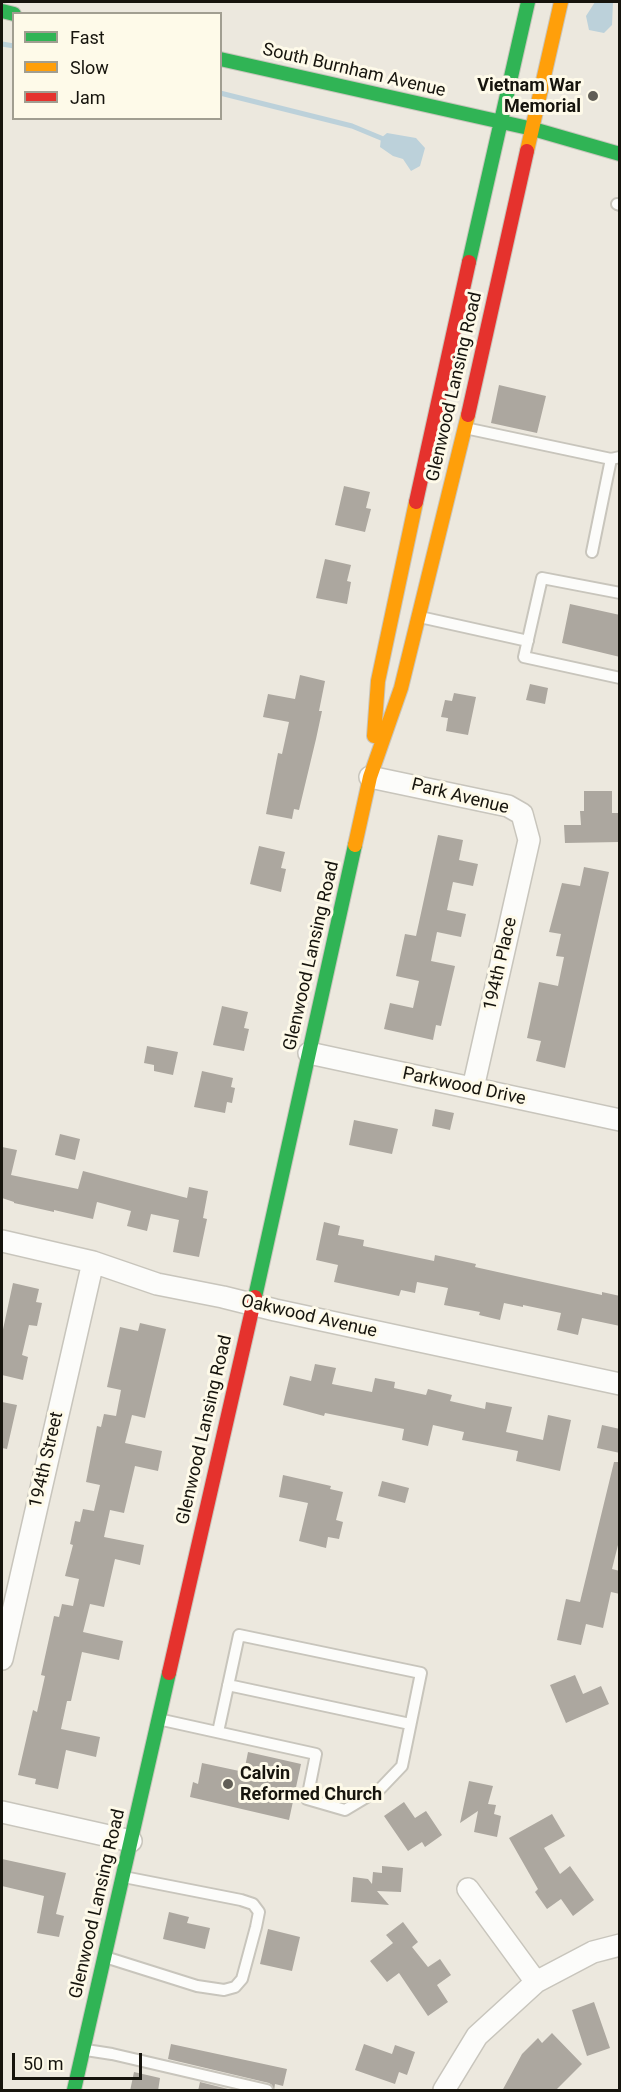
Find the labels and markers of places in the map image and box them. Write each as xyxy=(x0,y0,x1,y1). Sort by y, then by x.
place label: Vietnam War Memorial xyxy=(477,75,581,118)
marker: Vietnam War Memorial xyxy=(586,89,600,103)
place label: Calvin Reformed Church xyxy=(240,1763,382,1806)
marker: Calvin Reformed Church xyxy=(221,1777,235,1791)

